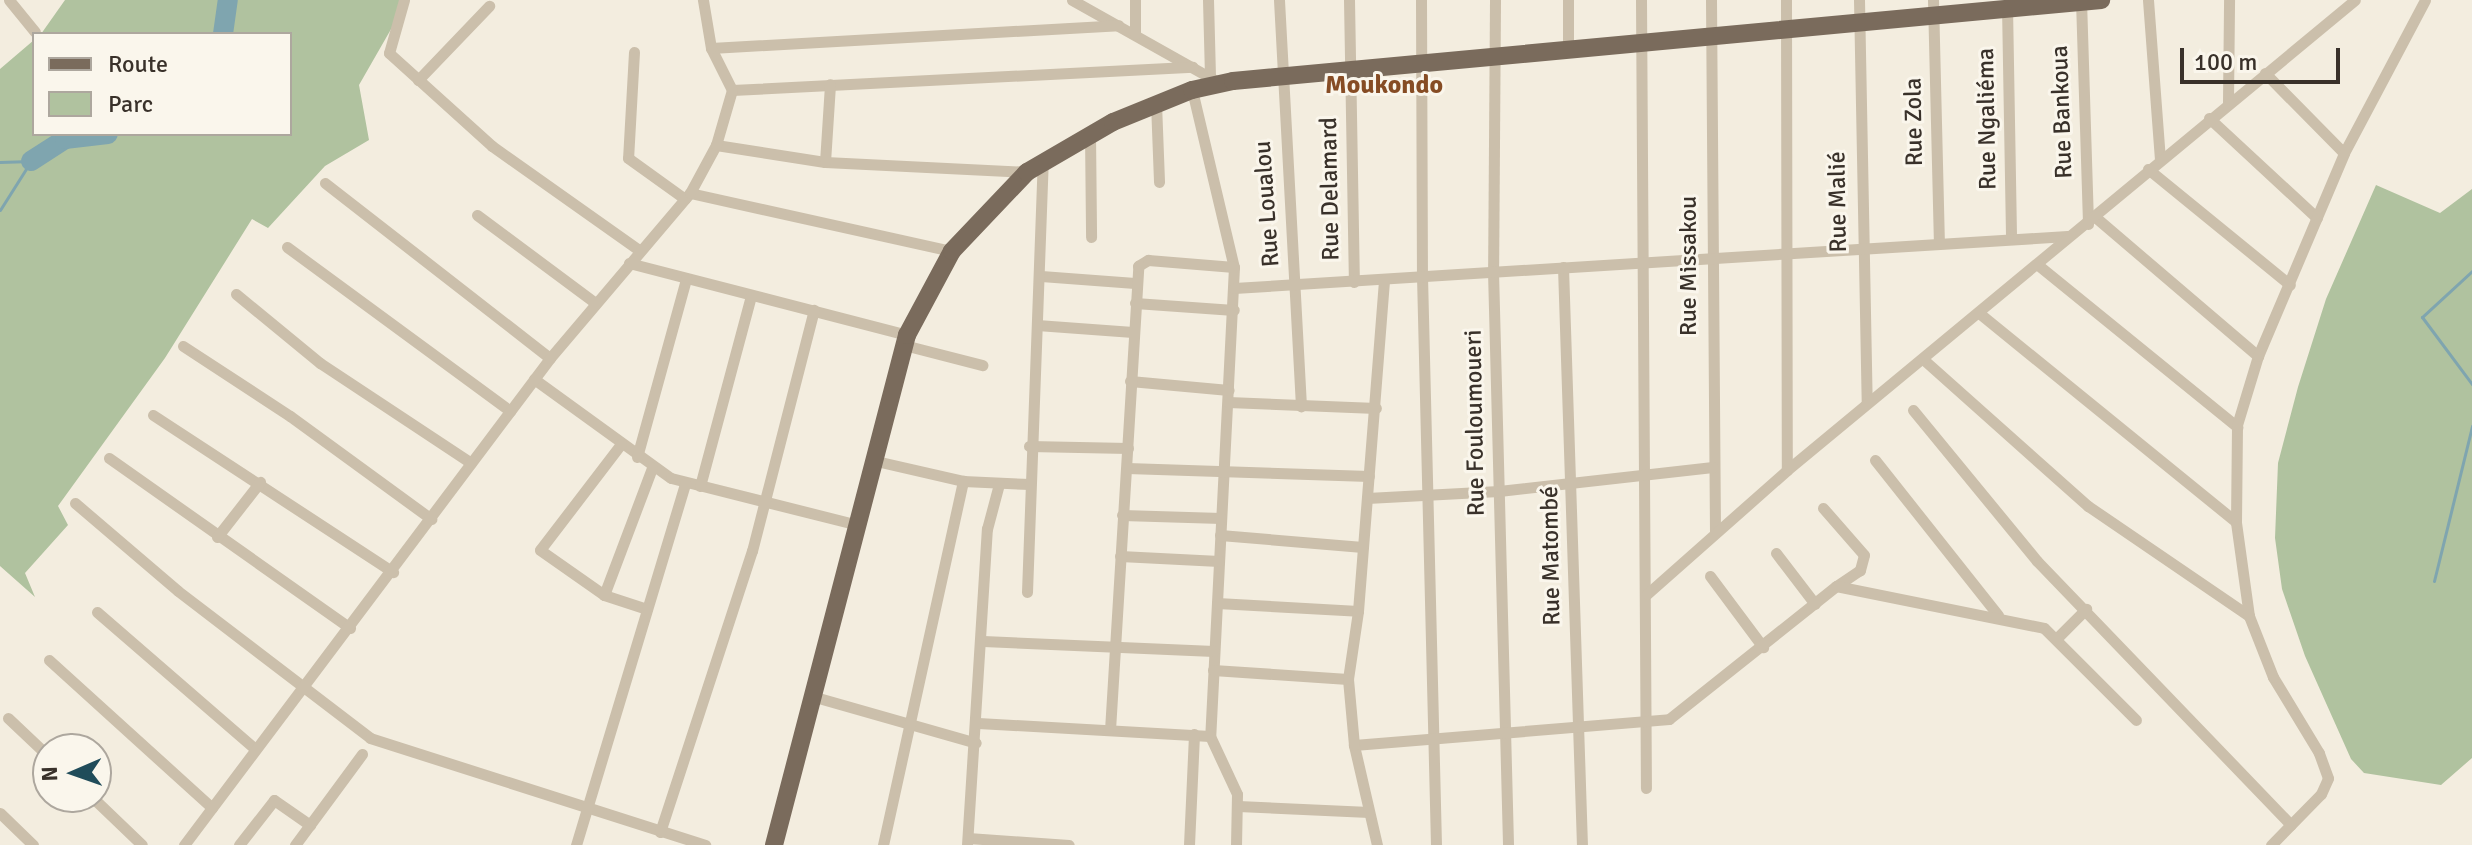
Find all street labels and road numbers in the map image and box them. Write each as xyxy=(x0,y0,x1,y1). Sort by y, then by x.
street label: Rue Bankoua xyxy=(2045,45,2079,179)
street label: Rue Ngaliéma xyxy=(1971,48,2003,190)
street label: Rue Zola xyxy=(1899,77,1929,167)
street label: Rue Delamard xyxy=(1314,117,1346,261)
street label: Rue Loualou xyxy=(1248,140,1286,268)
street label: Rue Malié xyxy=(1823,151,1853,253)
street label: Rue Missakou xyxy=(1675,196,1703,336)
street label: Rue Fouloumoueri xyxy=(1459,329,1491,517)
street label: Rue Matombé xyxy=(1535,486,1567,626)

